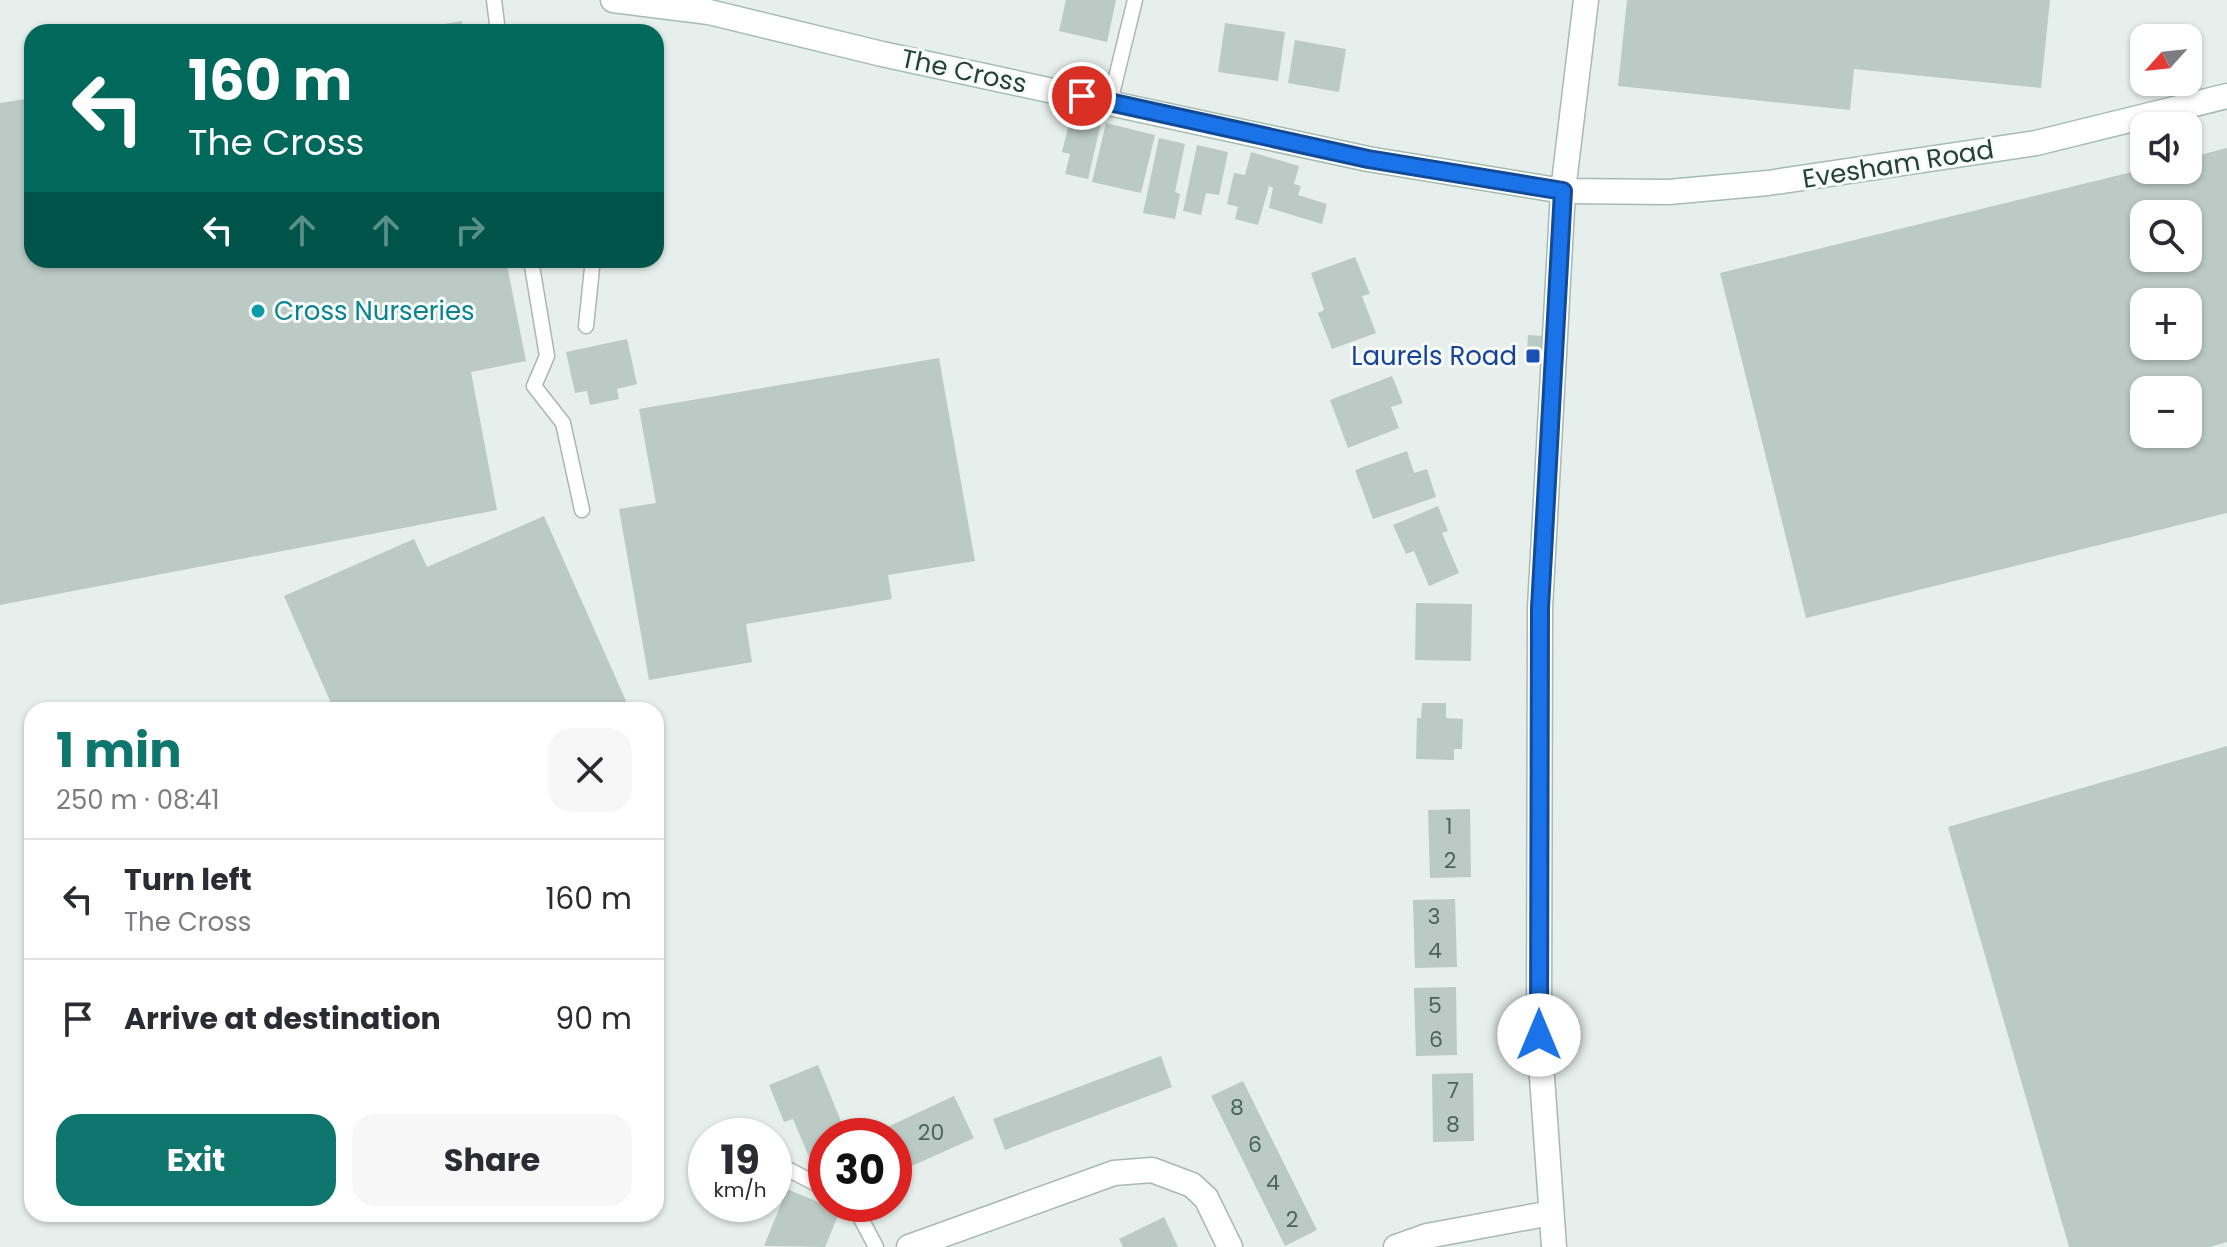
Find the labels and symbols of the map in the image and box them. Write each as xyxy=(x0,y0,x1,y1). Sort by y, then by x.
north arrow xyxy=(2130,24,2202,96)
street label: The Cross xyxy=(898,40,1030,102)
pin xyxy=(1048,62,1116,130)
street label: Evesham Road xyxy=(1800,131,1996,197)
place label: Cross Nurseries xyxy=(274,293,475,329)
marker: Cross Nurseries xyxy=(249,302,267,320)
place label: Laurels Road xyxy=(1351,338,1517,374)
marker: Laurels Road xyxy=(1524,347,1542,365)
house number: 1 xyxy=(1445,811,1453,842)
house number: 2 xyxy=(1444,845,1456,876)
house number: 3 xyxy=(1428,901,1440,932)
house number: 4 xyxy=(1428,935,1442,966)
house number: 5 xyxy=(1428,990,1442,1021)
position arrow xyxy=(1497,993,1581,1077)
house number: 6 xyxy=(1429,1024,1443,1055)
house number: 7 xyxy=(1447,1075,1459,1106)
house number: 8 xyxy=(1230,1092,1244,1123)
house number: 8 xyxy=(1446,1109,1460,1140)
house number: 20 xyxy=(918,1117,944,1148)
speed limit sign: 30 xyxy=(808,1118,912,1222)
house number: 6 xyxy=(1248,1129,1262,1160)
house number: 4 xyxy=(1266,1167,1280,1198)
house number: 2 xyxy=(1286,1204,1298,1235)

